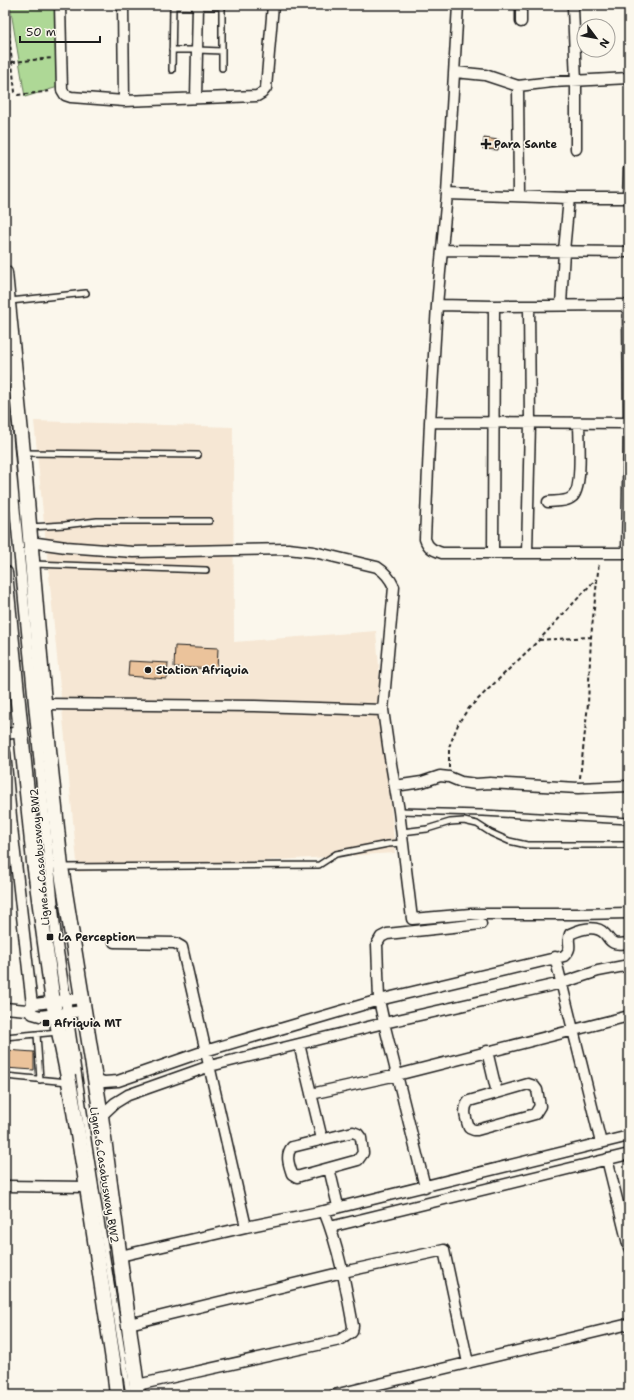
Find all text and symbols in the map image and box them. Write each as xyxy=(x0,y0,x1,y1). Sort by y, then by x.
scale bar xyxy=(20,18,100,44)
north arrow xyxy=(576,18,616,58)
text: 50 m xyxy=(26,24,56,40)
text: N xyxy=(595,35,613,51)
place label: Para Sante xyxy=(494,137,558,152)
marker: Para Sante xyxy=(481,139,491,149)
place label: Station Afriquia xyxy=(156,663,249,678)
marker: Station Afriquia xyxy=(143,665,153,675)
street label: Ligne 6 Casabusway BW2 xyxy=(27,788,53,926)
place label: La Perception xyxy=(58,930,136,945)
marker: La Perception xyxy=(45,932,55,942)
place label: Afriquia MT xyxy=(54,1016,122,1031)
marker: Afriquia MT xyxy=(41,1018,51,1028)
street label: Ligne 6 Casabusway BW2 xyxy=(86,1106,122,1244)

